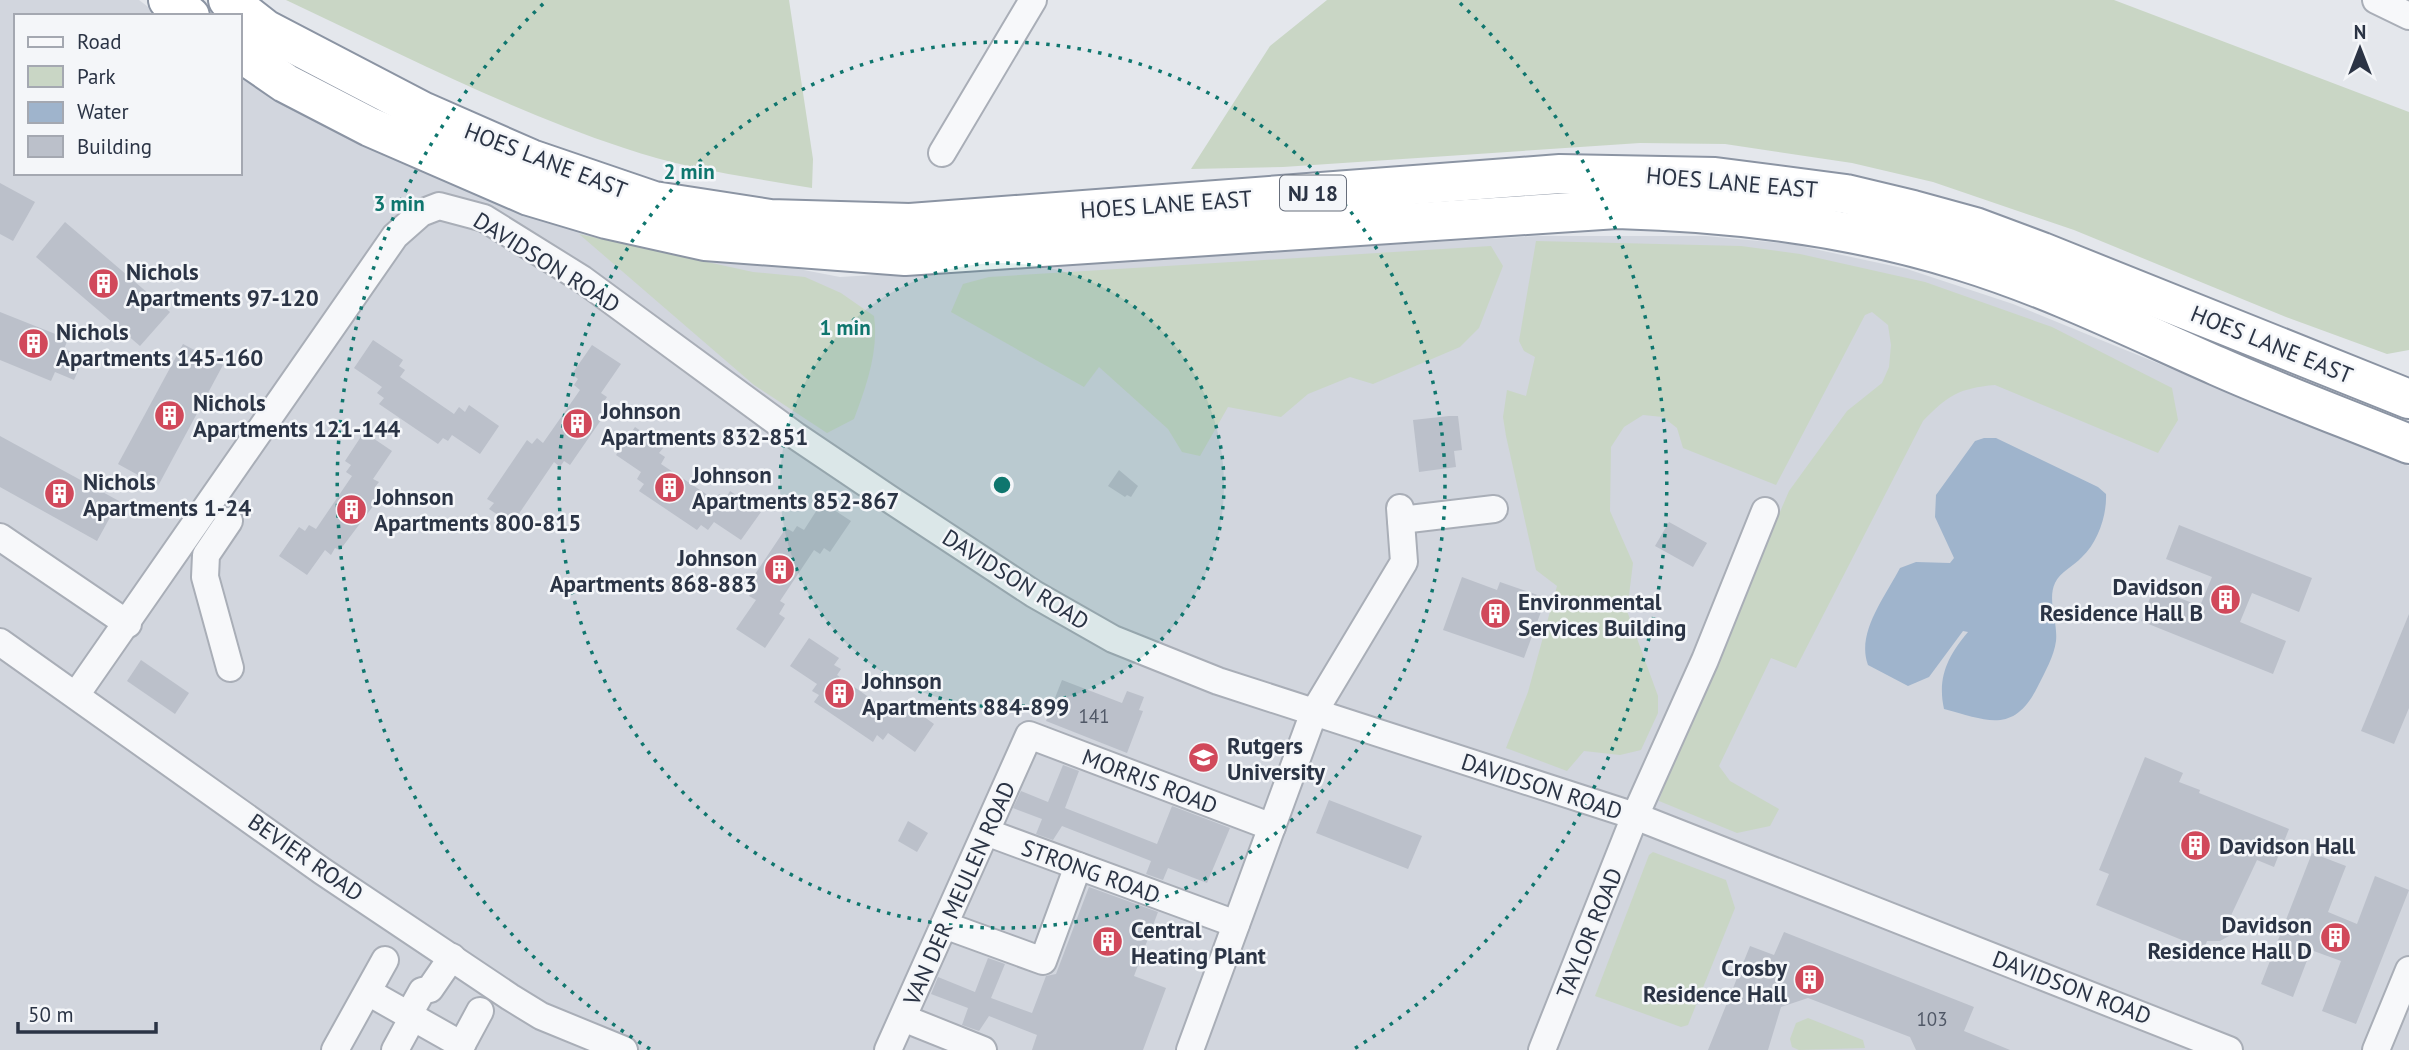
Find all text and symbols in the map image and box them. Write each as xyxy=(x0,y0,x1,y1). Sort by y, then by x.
legend xyxy=(14,14,242,175)
north arrow xyxy=(2325,14,2395,84)
text: N xyxy=(2354,20,2366,44)
text: Road xyxy=(77,28,121,55)
text: Park xyxy=(77,63,116,90)
text: Water xyxy=(77,98,129,125)
street label: HOES LANE EAST xyxy=(460,116,632,204)
text: Building xyxy=(77,133,152,160)
text: 2 min xyxy=(663,158,715,185)
street label: HOES LANE EAST xyxy=(1645,160,1819,204)
road number: NJ 18 xyxy=(1280,176,1346,210)
street label: HOES LANE EAST xyxy=(1079,184,1253,224)
text: 3 min xyxy=(373,190,425,217)
street label: DAVIDSON ROAD xyxy=(468,205,626,319)
place label: Nichols Apartments 97-120 xyxy=(126,257,319,312)
building icon: Nichols Apartments 97-120 xyxy=(86,267,120,301)
street label: HOES LANE EAST xyxy=(2187,298,2357,390)
text: 1 min xyxy=(819,314,871,341)
place label: Nichols Apartments 145-160 xyxy=(56,317,263,372)
building icon: Nichols Apartments 145-160 xyxy=(16,327,50,361)
place label: Nichols Apartments 121-144 xyxy=(193,388,400,443)
place label: Johnson Apartments 832-851 xyxy=(600,396,808,451)
building icon: Nichols Apartments 121-144 xyxy=(153,398,187,432)
building icon: Johnson Apartments 832-851 xyxy=(561,406,595,440)
place label: Johnson Apartments 852-867 xyxy=(691,460,899,515)
place label: Nichols Apartments 1-24 xyxy=(83,467,251,522)
building icon: Johnson Apartments 852-867 xyxy=(652,470,686,504)
centre of rings xyxy=(990,473,1014,497)
building icon: Nichols Apartments 1-24 xyxy=(43,477,77,511)
place label: Johnson Apartments 800-815 xyxy=(373,482,581,537)
building icon: Johnson Apartments 800-815 xyxy=(334,492,368,526)
street label: DAVIDSON ROAD xyxy=(937,522,1095,636)
place label: Johnson Apartments 868-883 xyxy=(550,543,757,598)
building icon: Johnson Apartments 868-883 xyxy=(763,553,797,587)
place label: Davidson Residence Hall B xyxy=(2040,572,2203,627)
building icon: Davidson Residence Hall B xyxy=(2209,582,2243,616)
place label: Environmental Services Building xyxy=(1518,587,1686,642)
building icon: Environmental Services Building xyxy=(1478,597,1512,631)
place label: Johnson Apartments 884-899 xyxy=(861,666,1069,721)
building icon: Johnson Apartments 884-899 xyxy=(822,676,856,710)
house number: 141 xyxy=(1078,704,1110,728)
place label: Rutgers University xyxy=(1227,731,1326,786)
school or university icon: Rutgers University xyxy=(1187,741,1221,775)
street label: MORRIS ROAD xyxy=(1078,742,1222,820)
street label: DAVIDSON ROAD xyxy=(1458,746,1626,826)
street label: VAN DER MEULEN ROAD xyxy=(896,777,1021,1010)
street label: BEVIER ROAD xyxy=(243,807,369,907)
building icon: Davidson Hall xyxy=(2179,828,2213,862)
place label: Davidson Hall xyxy=(2219,831,2355,860)
street label: STRONG ROAD xyxy=(1018,833,1164,909)
street label: TAYLOR ROAD xyxy=(1550,863,1628,1003)
place label: Davidson Residence Hall D xyxy=(2147,910,2312,965)
place label: Central Heating Plant xyxy=(1131,915,1266,970)
building icon: Davidson Residence Hall D xyxy=(2318,920,2352,954)
building icon: Central Heating Plant xyxy=(1091,925,1125,959)
street label: DAVIDSON ROAD xyxy=(1989,943,2155,1031)
place label: Crosby Residence Hall xyxy=(1643,953,1788,1008)
building icon: Crosby Residence Hall xyxy=(1793,963,1827,997)
scale bar xyxy=(18,990,156,1034)
text: 50 m xyxy=(28,1001,74,1028)
house number: 103 xyxy=(1916,1007,1948,1031)

